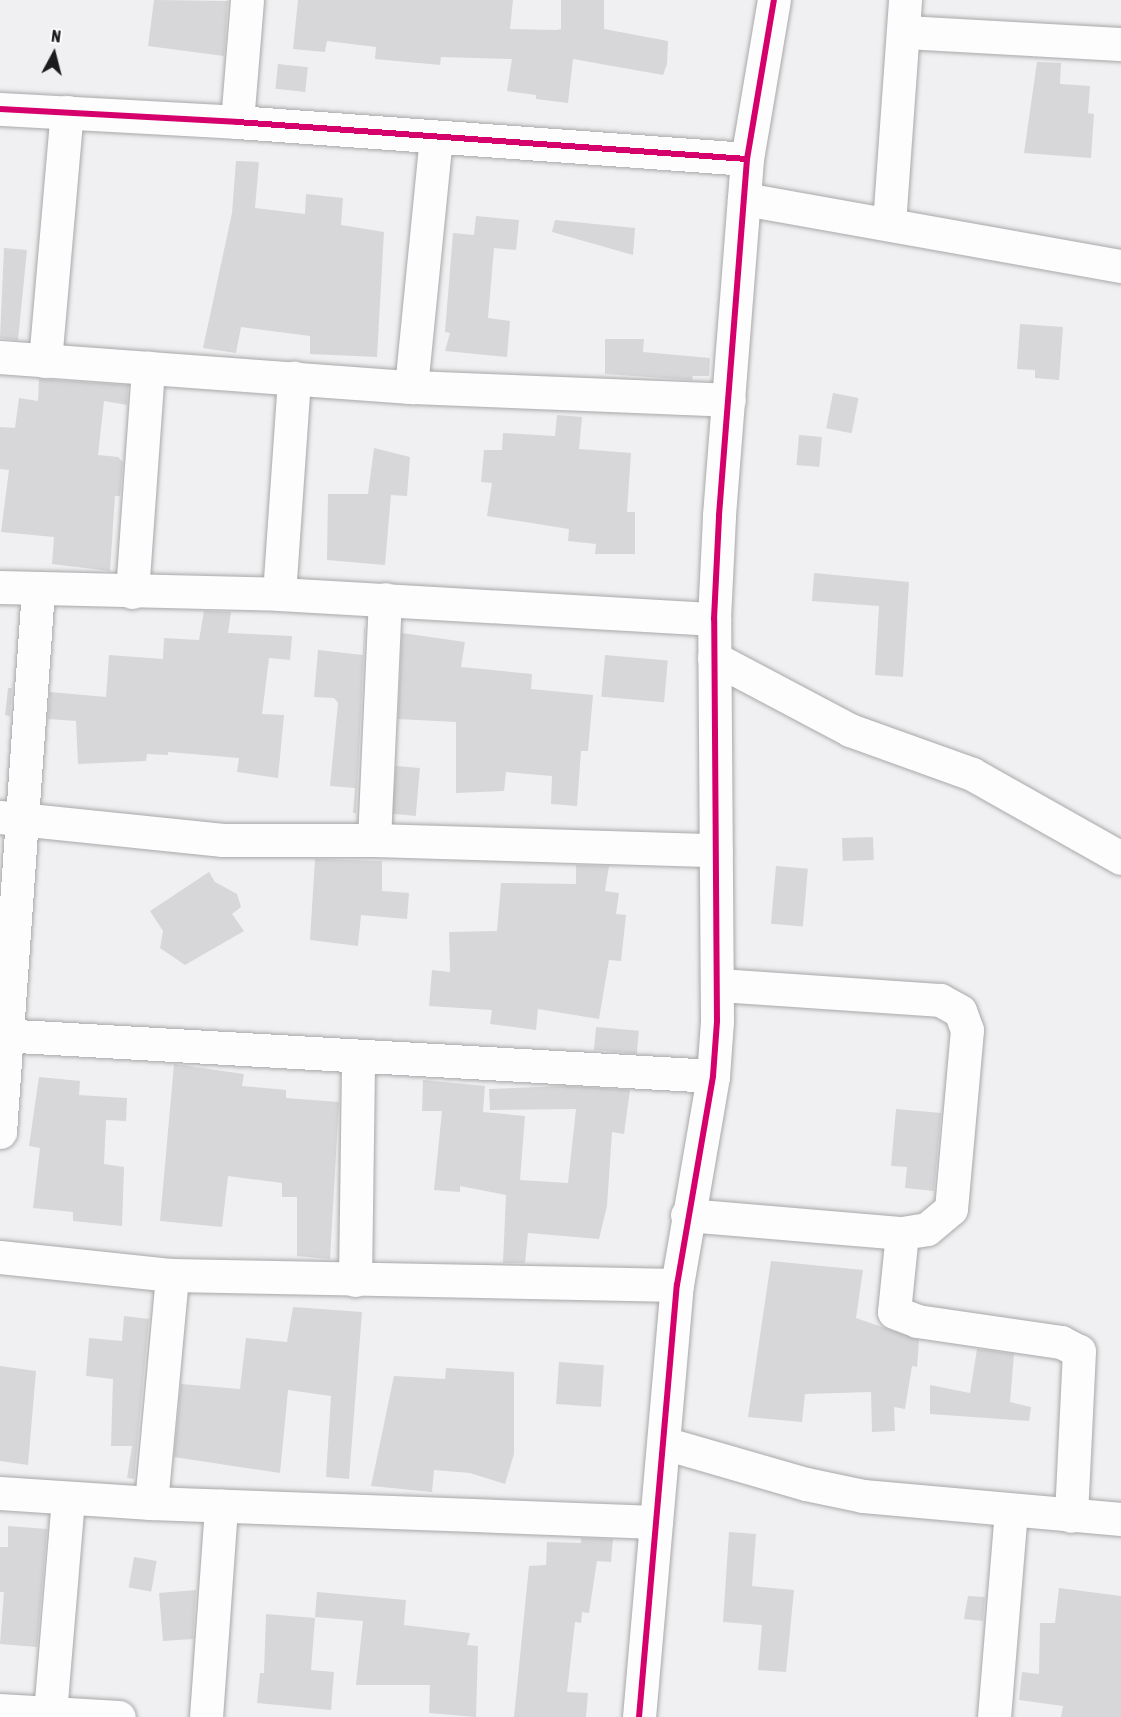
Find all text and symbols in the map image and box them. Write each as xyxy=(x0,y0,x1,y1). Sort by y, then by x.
north arrow xyxy=(24,24,84,84)
text: N xyxy=(50,27,62,46)

